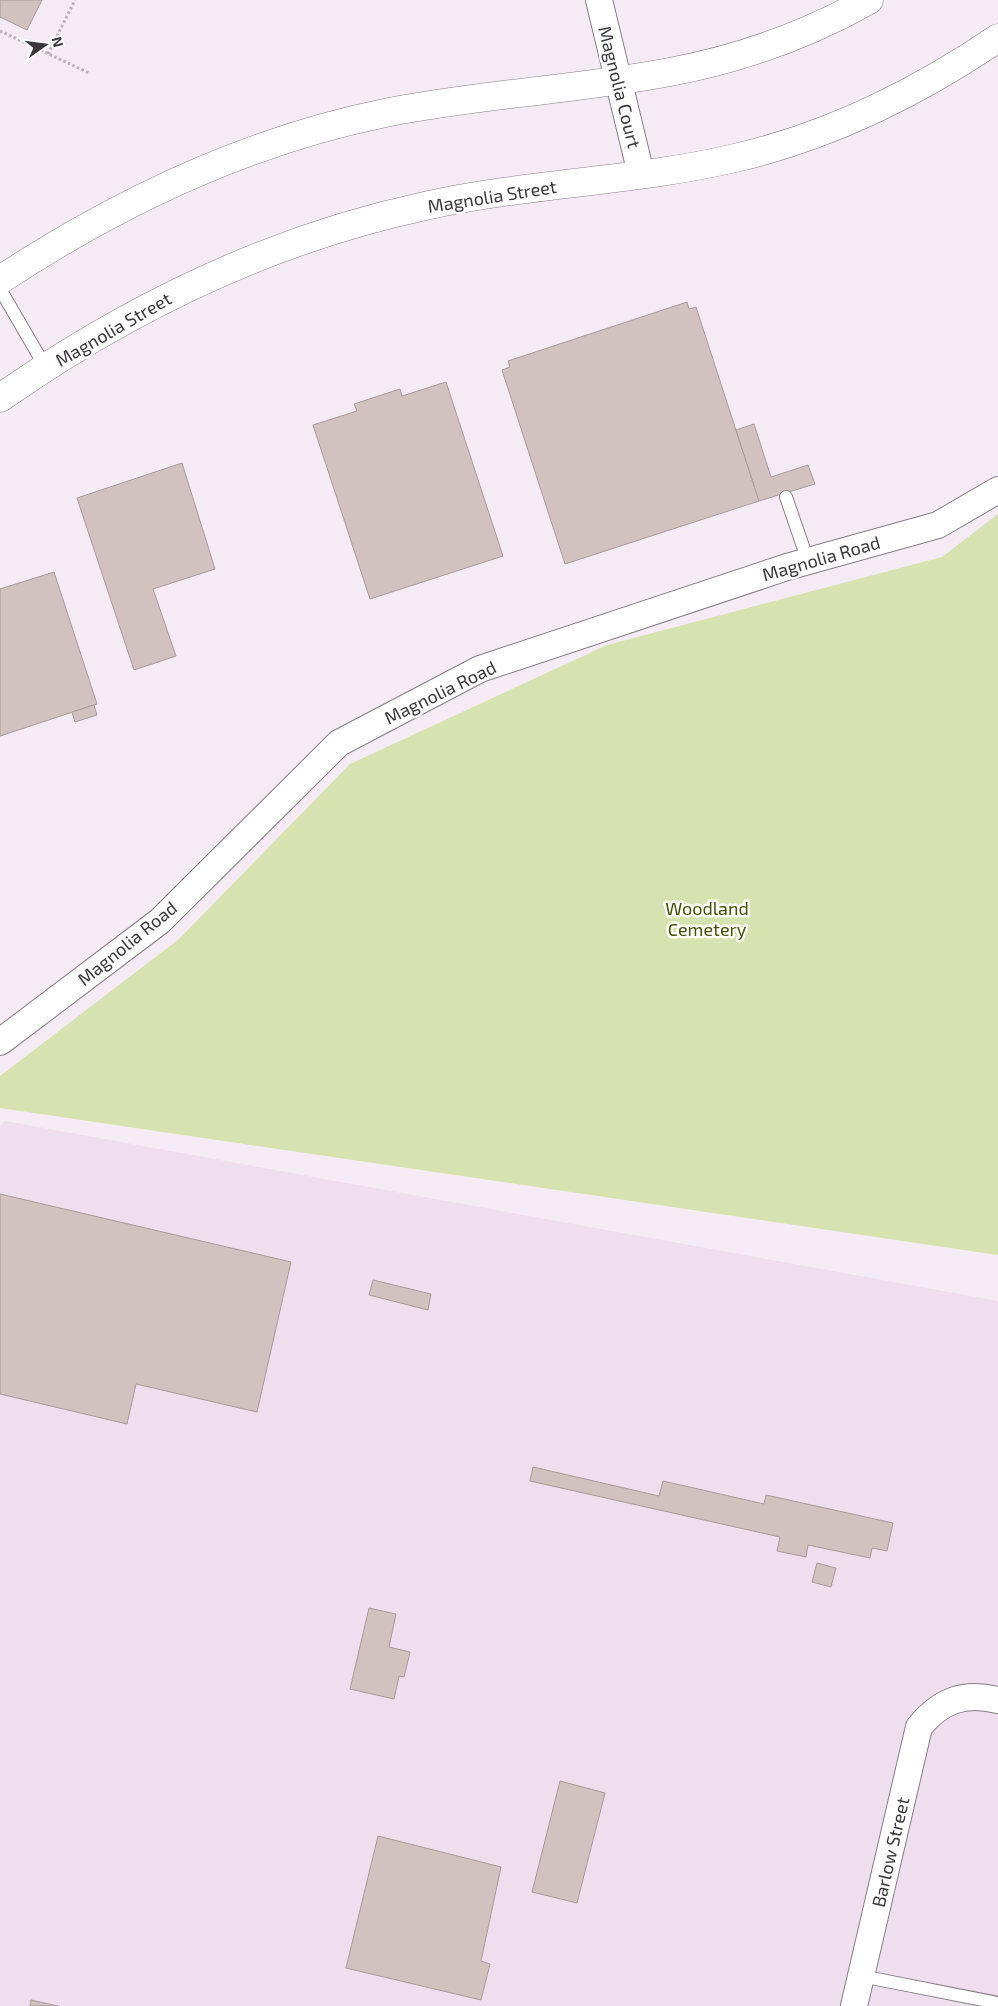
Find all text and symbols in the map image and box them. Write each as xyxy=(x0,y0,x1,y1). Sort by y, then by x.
north arrow xyxy=(20,20,70,70)
street label: Magnolia Court xyxy=(594,24,646,150)
text: N xyxy=(49,35,68,49)
street label: Magnolia Street xyxy=(426,175,558,217)
street label: Magnolia Street xyxy=(51,287,175,371)
street label: Magnolia Road xyxy=(760,531,882,585)
street label: Magnolia Road xyxy=(381,655,499,729)
street label: Magnolia Road xyxy=(73,896,181,990)
park label: Woodland Cemetery xyxy=(665,897,749,940)
street label: Barlow Street xyxy=(867,1795,913,1909)

